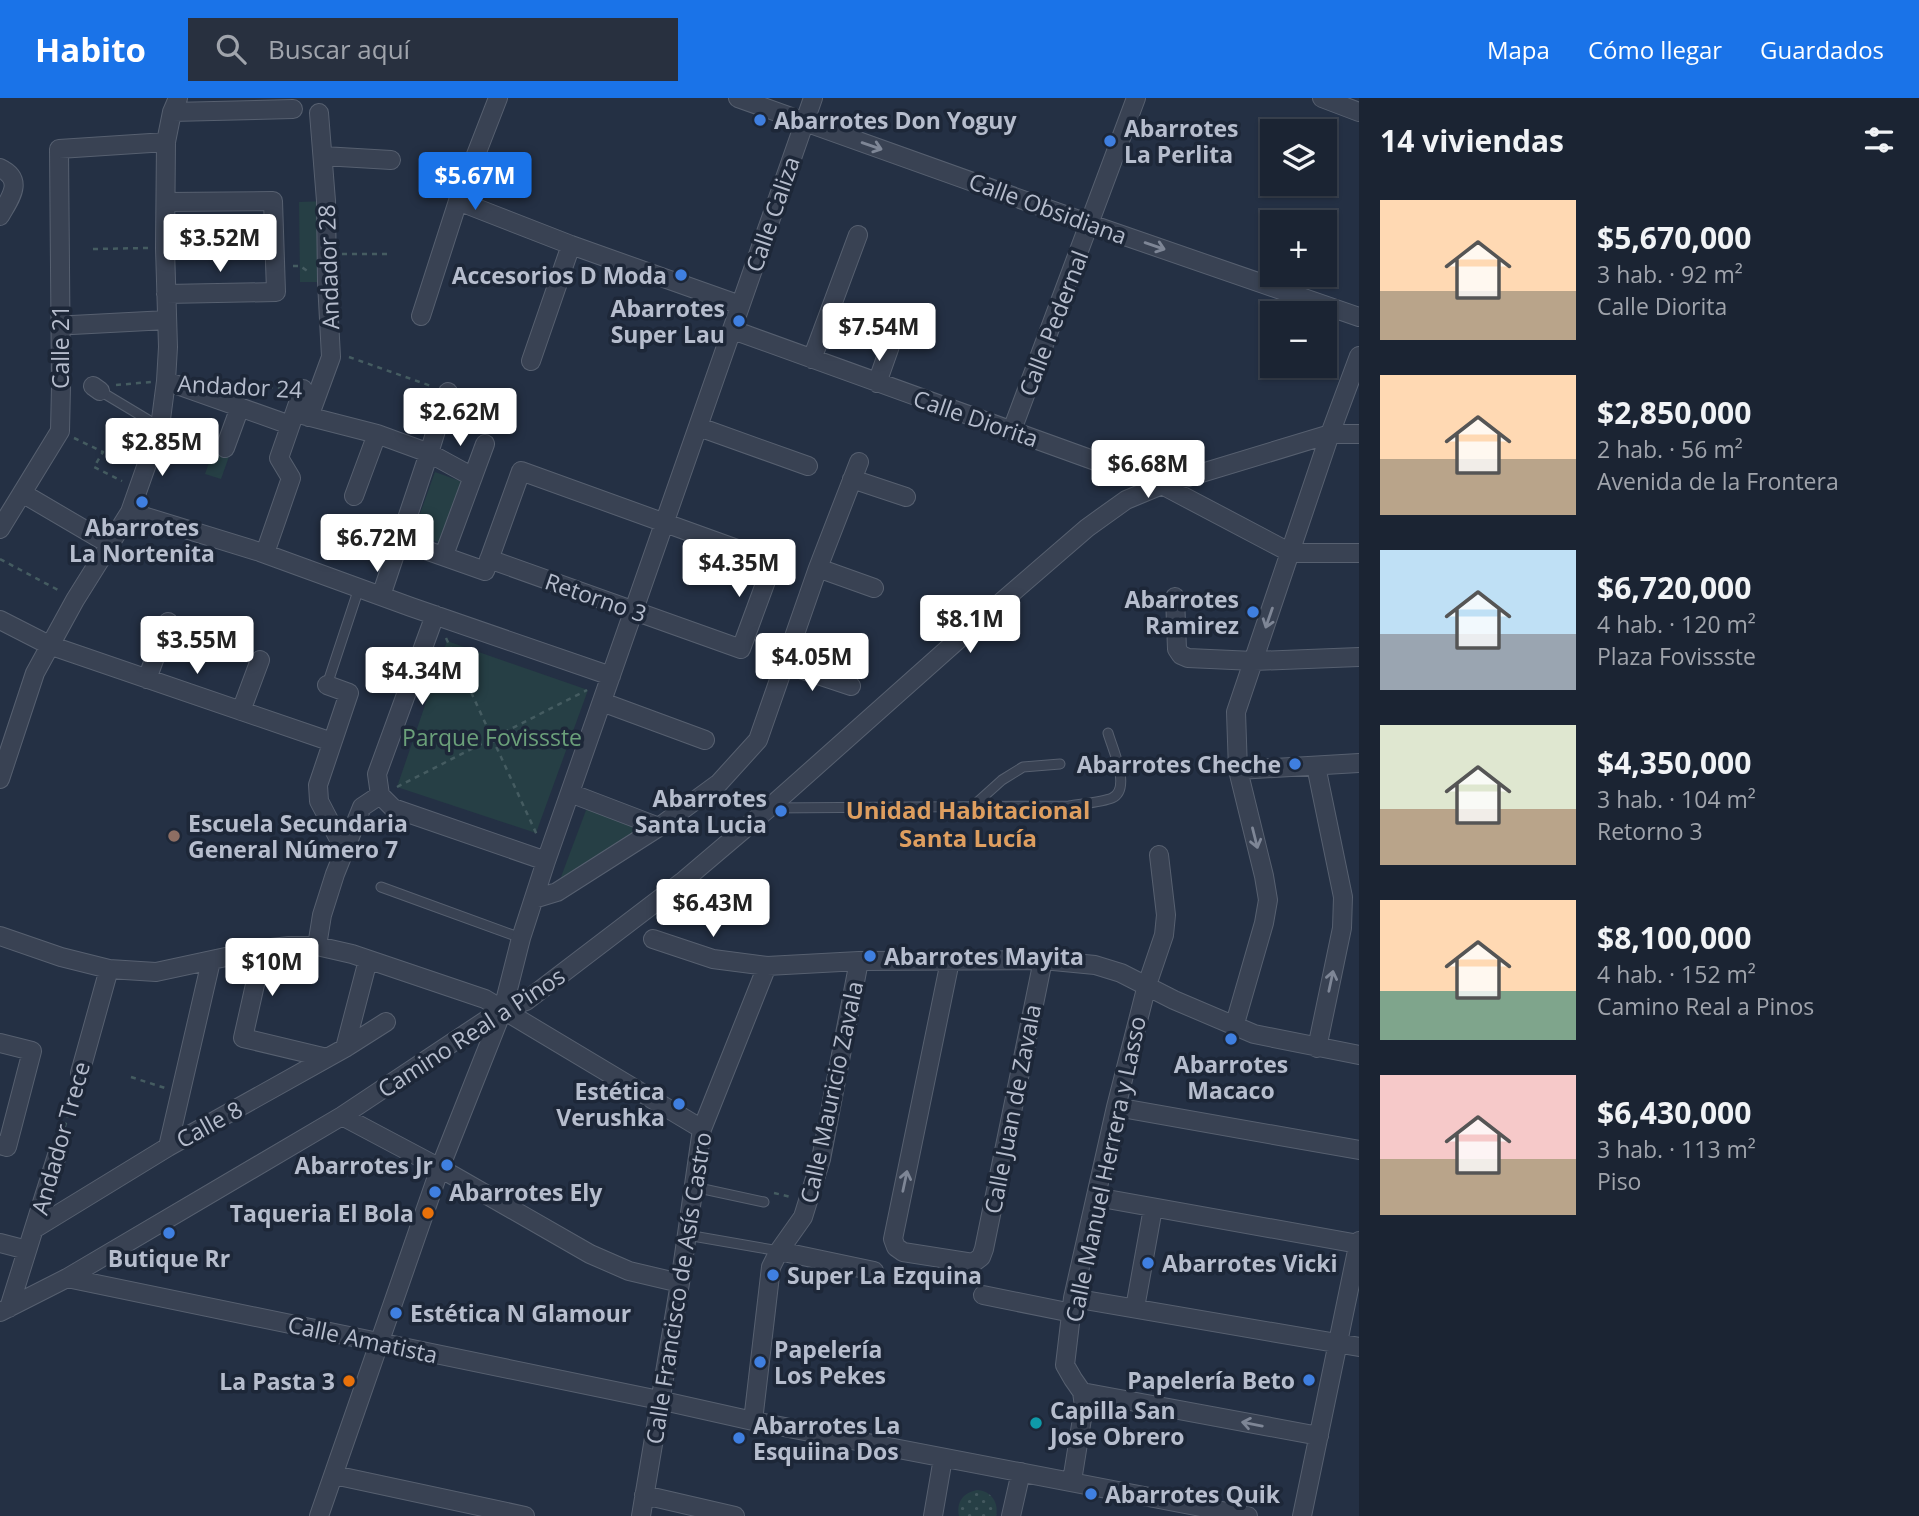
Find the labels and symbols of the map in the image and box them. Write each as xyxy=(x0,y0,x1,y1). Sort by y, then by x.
place label: Abarrotes Don Yoguy xyxy=(774,104,1017,136)
marker: Abarrotes Don Yoguy xyxy=(752,112,768,128)
place label: Abarrotes La Perlita xyxy=(1124,112,1238,170)
marker: Abarrotes La Perlita xyxy=(1102,133,1118,149)
one-way arrow xyxy=(860,141,882,153)
pin: $5.67M xyxy=(418,152,532,212)
street label: Calle Caliza xyxy=(737,152,807,276)
street label: Calle Obsidiana xyxy=(965,165,1131,251)
street label: Andador 28 xyxy=(310,204,346,330)
pin: $3.52M xyxy=(163,214,277,274)
one-way arrow xyxy=(1144,241,1166,253)
street label: Calle Pedernal xyxy=(1011,246,1095,400)
place label: Accesorios D Moda xyxy=(452,259,667,291)
marker: Accesorios D Moda xyxy=(673,267,689,283)
place label: Abarrotes Super Lau xyxy=(611,292,725,350)
pin: $7.54M xyxy=(822,303,936,363)
street label: Calle 21 xyxy=(44,305,76,389)
marker: Abarrotes Super Lau xyxy=(731,313,747,329)
street label: Andador 24 xyxy=(177,367,303,405)
street label: Calle Diorita xyxy=(909,382,1043,454)
pin: $2.62M xyxy=(403,388,517,448)
pin: $2.85M xyxy=(105,418,219,478)
pin: $6.68M xyxy=(1091,440,1205,500)
marker: Abarrotes La Nortenita xyxy=(134,494,150,510)
place label: Abarrotes La Nortenita xyxy=(69,511,215,569)
pin: $6.72M xyxy=(320,514,434,574)
pin: $4.35M xyxy=(682,540,796,599)
street label: Retorno 3 xyxy=(541,565,651,629)
place label: Abarrotes Ramirez xyxy=(1125,583,1239,641)
pin: $8.1M xyxy=(921,596,1019,655)
marker: Abarrotes Ramirez xyxy=(1245,604,1261,620)
one-way arrow xyxy=(1261,607,1274,629)
pin: $3.55M xyxy=(140,616,254,676)
pin: $4.05M xyxy=(755,634,869,693)
pin: $4.34M xyxy=(365,648,479,707)
park label: Parque Fovissste xyxy=(402,721,582,753)
place label: Abarrotes Cheche xyxy=(1077,748,1281,780)
marker: Abarrotes Cheche xyxy=(1287,756,1303,772)
place label: Abarrotes Santa Lucia xyxy=(635,782,767,840)
district label: Unidad Habitacional Santa Lucía xyxy=(846,793,1090,854)
marker: Abarrotes Santa Lucia xyxy=(773,803,789,819)
place label: Escuela Secundaria General Número 7 xyxy=(188,807,408,865)
one-way arrow xyxy=(1249,826,1262,849)
marker: Escuela Secundaria General Número 7 xyxy=(166,828,182,844)
pin: $6.43M xyxy=(656,880,770,939)
pin: $10M xyxy=(231,939,313,998)
place label: Abarrotes Mayita xyxy=(884,940,1084,972)
marker: Abarrotes Mayita xyxy=(862,948,878,964)
street label: Camino Real a Pinos xyxy=(371,959,571,1105)
one-way arrow xyxy=(1325,970,1339,993)
street label: Calle Mauricio Zavala xyxy=(792,978,870,1206)
street label: Calle Juan de Zavala xyxy=(976,1002,1048,1216)
street label: Calle Manuel Herrera y Lasso xyxy=(1057,1013,1153,1325)
marker: Abarrotes Macaco xyxy=(1223,1031,1239,1047)
place label: Abarrotes Macaco xyxy=(1174,1048,1288,1106)
street label: Andador Trece xyxy=(23,1058,97,1218)
place label: Estética Verushka xyxy=(556,1075,665,1133)
street label: Calle 8 xyxy=(170,1093,248,1155)
marker: Estética Verushka xyxy=(671,1096,687,1112)
street label: Calle Francisco de Asís Castro xyxy=(638,1130,718,1446)
place label: Abarrotes Jr xyxy=(295,1149,433,1181)
marker: Abarrotes Jr xyxy=(439,1157,455,1173)
one-way arrow xyxy=(899,1170,913,1193)
place label: Abarrotes Ely xyxy=(449,1176,603,1208)
marker: Abarrotes Ely xyxy=(427,1184,443,1200)
place label: Taqueria El Bola xyxy=(230,1197,414,1229)
marker: Taqueria El Bola xyxy=(420,1205,436,1221)
marker: Butique Rr xyxy=(161,1225,177,1241)
place label: Butique Rr xyxy=(108,1242,230,1274)
place label: Abarrotes Vicki xyxy=(1162,1247,1338,1279)
marker: Abarrotes Vicki xyxy=(1140,1255,1156,1271)
place label: Super La Ezquina xyxy=(787,1259,982,1291)
marker: Super La Ezquina xyxy=(765,1267,781,1283)
place label: Estética N Glamour xyxy=(410,1297,631,1329)
marker: Estética N Glamour xyxy=(388,1305,404,1321)
street label: Calle Amatista xyxy=(285,1308,441,1370)
place label: Papelería Los Pekes xyxy=(774,1333,886,1391)
marker: Papelería Los Pekes xyxy=(752,1354,768,1370)
place label: Papelería Beto xyxy=(1127,1364,1295,1396)
place label: La Pasta 3 xyxy=(219,1365,335,1397)
marker: Papelería Beto xyxy=(1301,1372,1317,1388)
marker: La Pasta 3 xyxy=(341,1373,357,1389)
place label: Capilla San Jose Obrero xyxy=(1048,1394,1184,1452)
place label: Abarrotes La Esquiina Dos xyxy=(753,1409,900,1467)
marker: Capilla San Jose Obrero xyxy=(1028,1415,1044,1431)
one-way arrow xyxy=(1241,1416,1264,1430)
marker: Abarrotes La Esquiina Dos xyxy=(731,1430,747,1446)
place label: Abarrotes Quik xyxy=(1105,1478,1281,1510)
marker: Abarrotes Quik xyxy=(1083,1486,1099,1502)

